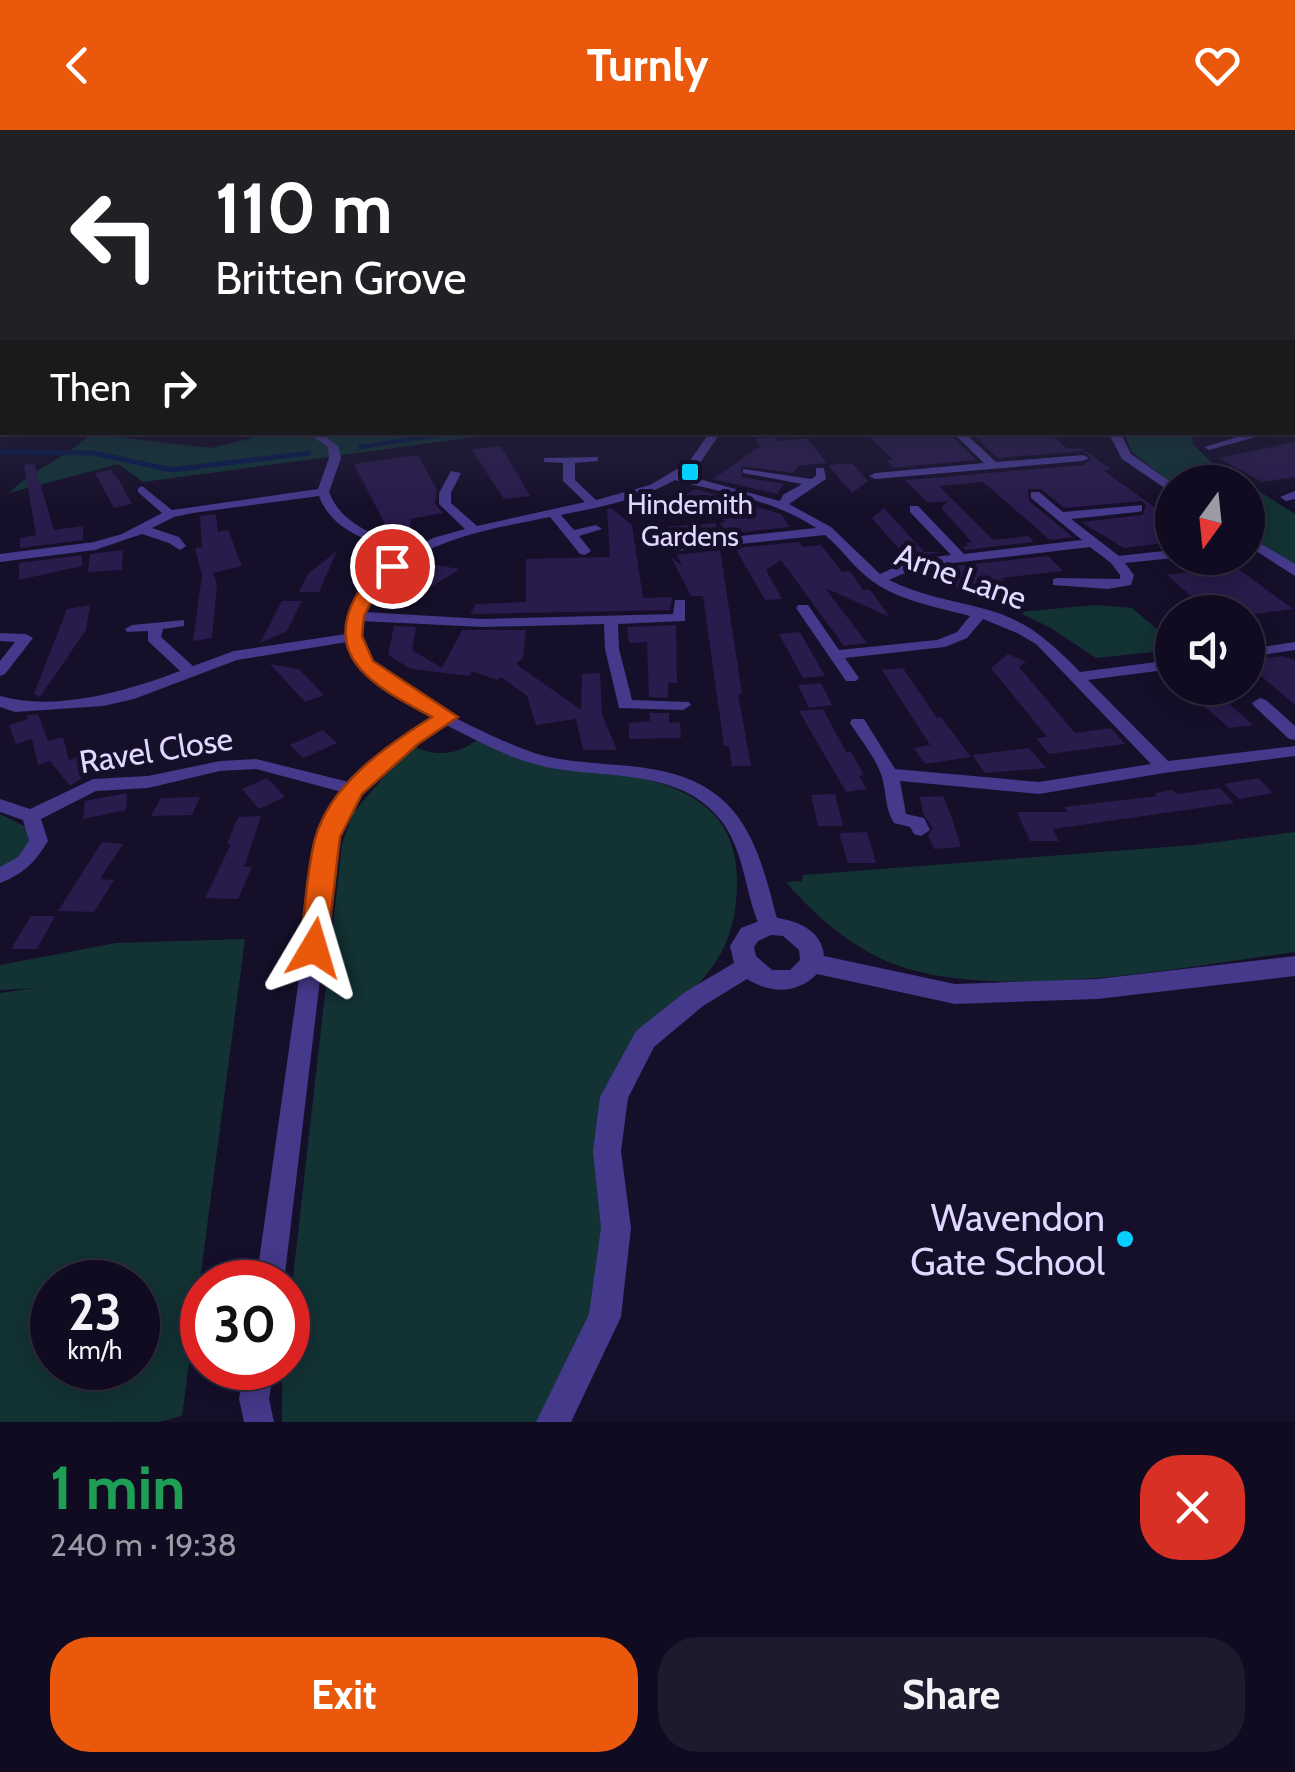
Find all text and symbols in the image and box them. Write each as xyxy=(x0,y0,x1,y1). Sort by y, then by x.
icon: back xyxy=(50,38,105,93)
text: Turnly xyxy=(587,38,708,92)
icon: heart xyxy=(1190,38,1245,93)
text: 110 m xyxy=(215,165,393,251)
icon: left xyxy=(50,170,180,300)
text: Britten Grove xyxy=(215,251,467,305)
icon: right xyxy=(151,360,206,415)
text: Then xyxy=(50,364,131,411)
marker: Hindemith Gardens xyxy=(679,461,701,483)
north arrow xyxy=(1155,465,1265,575)
map controls xyxy=(1155,465,1265,705)
place label: Hindemith Gardens xyxy=(627,487,753,553)
pin xyxy=(350,524,435,609)
street label: Arne Lane xyxy=(890,534,1032,618)
icon: arrive xyxy=(365,539,420,594)
button: sound xyxy=(1155,595,1265,705)
street label: Ravel Close xyxy=(76,719,236,781)
position arrow xyxy=(262,896,366,1000)
place label: Wavendon Gate School xyxy=(910,1194,1105,1285)
marker: Wavendon Gate School xyxy=(1114,1228,1136,1250)
speed limit sign: 30 xyxy=(180,1260,310,1390)
text: 23 xyxy=(68,1282,122,1343)
text: km/h xyxy=(68,1335,122,1365)
text: 1 min xyxy=(50,1451,185,1524)
button: close xyxy=(1140,1455,1245,1560)
text: 240 m · 19:38 xyxy=(50,1525,237,1564)
button: Exit xyxy=(50,1637,638,1752)
button: Share xyxy=(658,1637,1245,1752)

